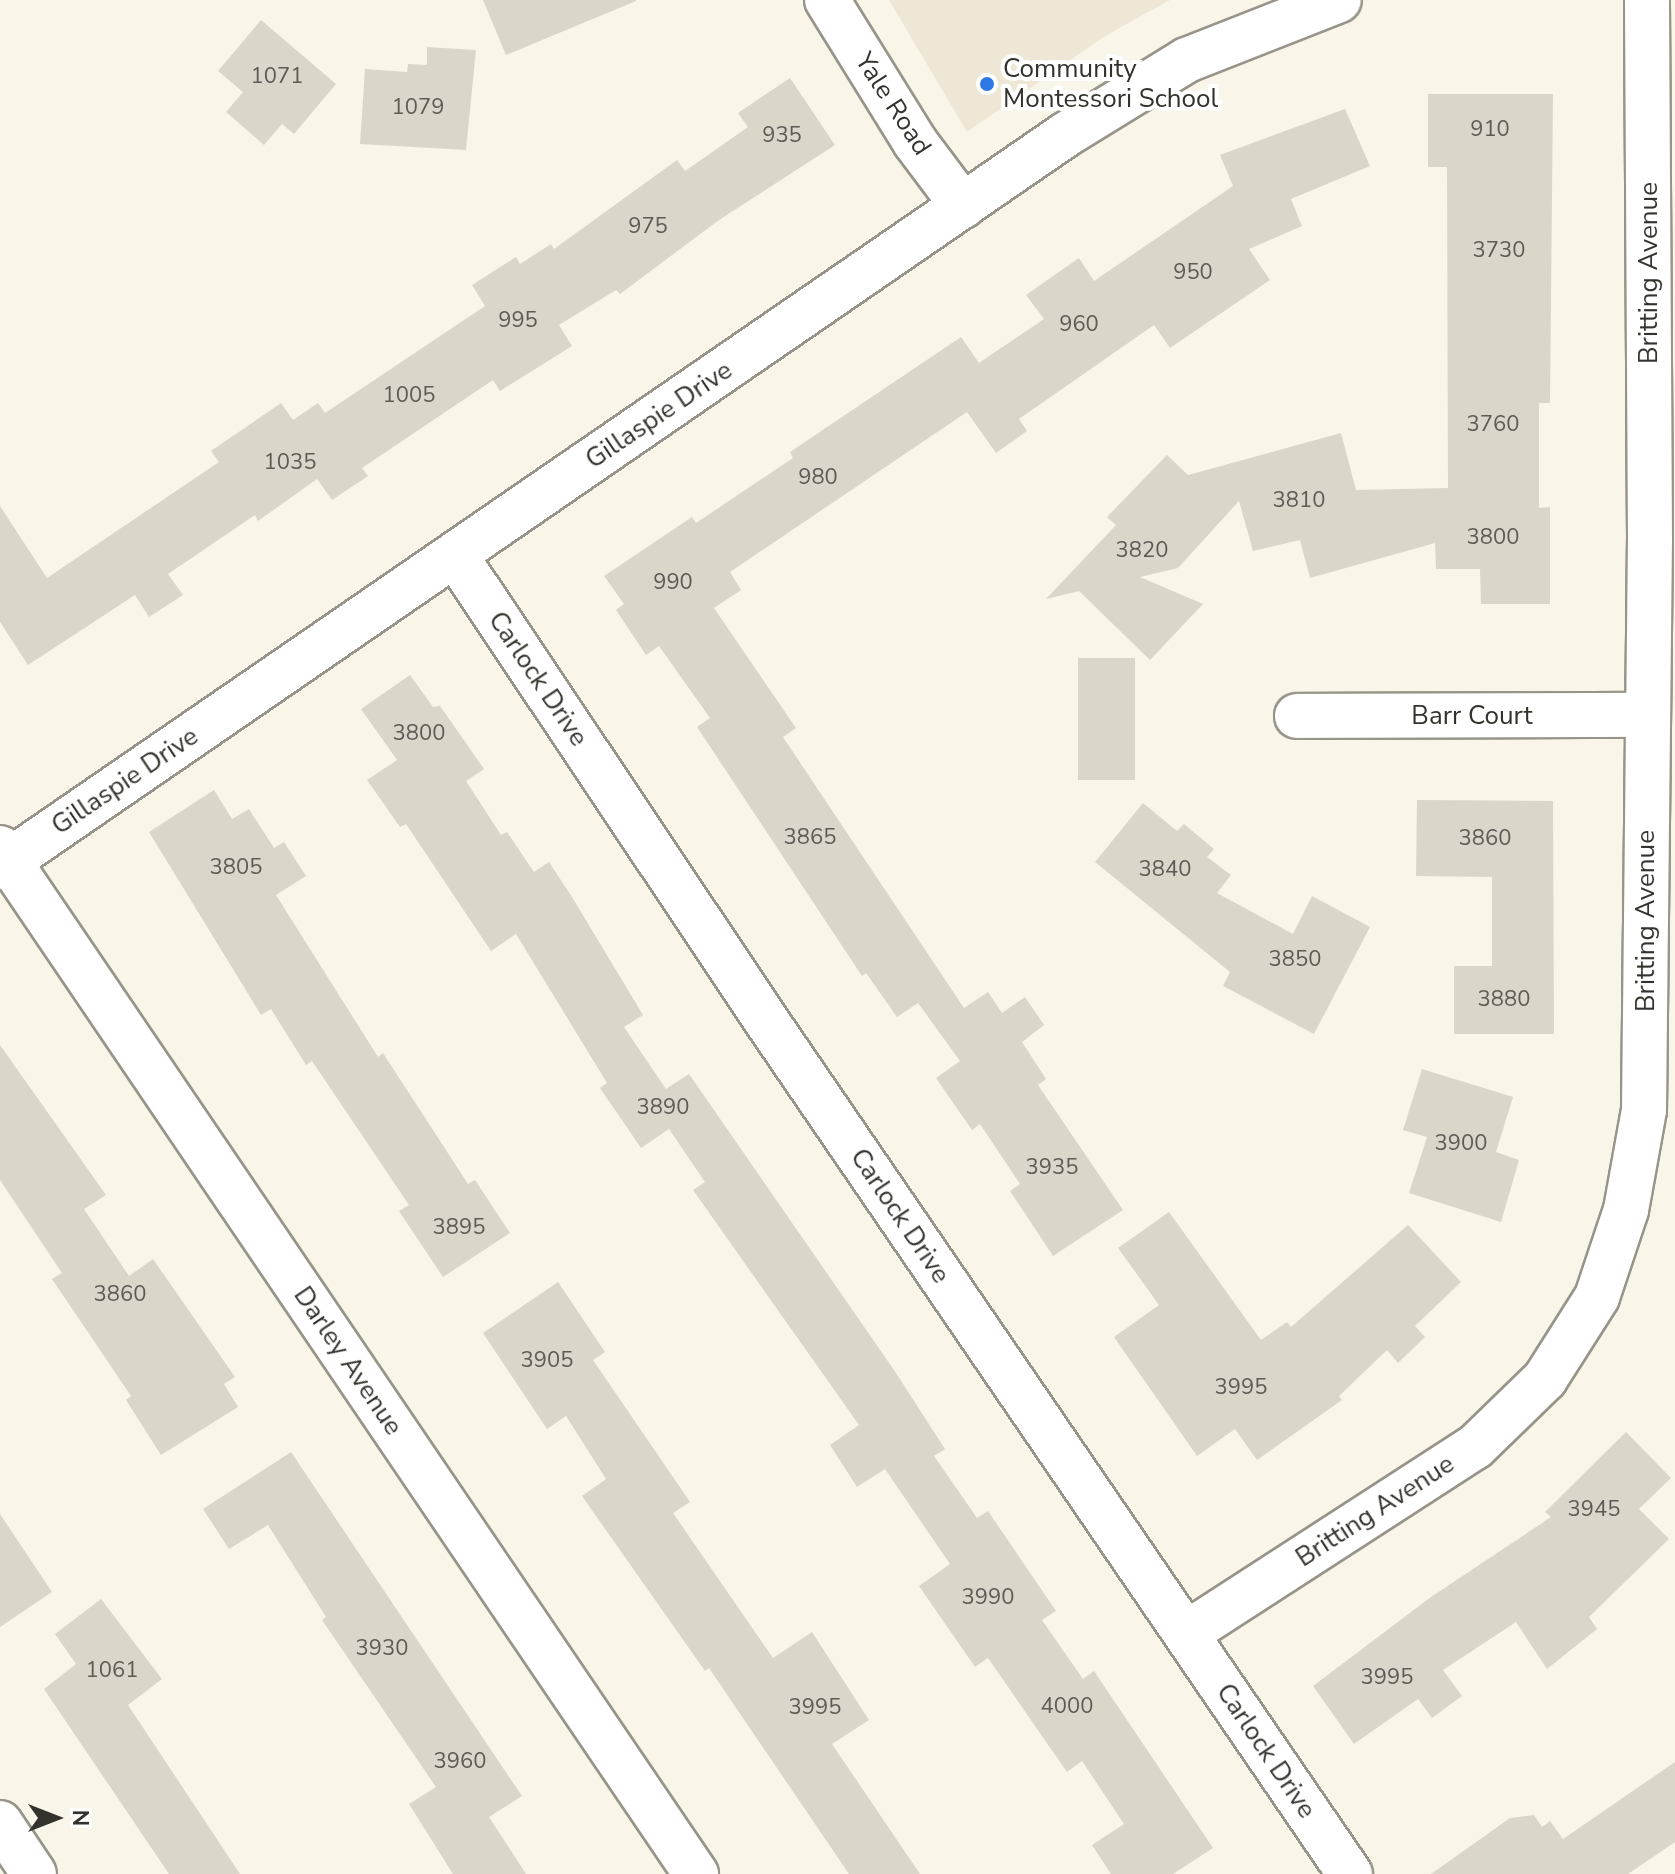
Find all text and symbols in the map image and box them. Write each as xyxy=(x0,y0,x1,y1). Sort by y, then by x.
street label: Yale Road xyxy=(848,47,938,161)
place label: Community Montessori School xyxy=(1003,53,1218,114)
house number: 1071 xyxy=(251,64,303,90)
marker: Community Montessori School xyxy=(978,75,996,93)
house number: 1079 xyxy=(392,95,444,121)
house number: 910 xyxy=(1470,117,1510,143)
house number: 935 xyxy=(762,123,802,149)
street label: Britting Avenue xyxy=(1633,182,1665,364)
house number: 975 xyxy=(628,214,668,240)
house number: 3730 xyxy=(1473,238,1525,264)
house number: 950 xyxy=(1173,260,1213,286)
house number: 995 xyxy=(498,308,538,334)
house number: 960 xyxy=(1059,312,1099,338)
street label: Gillaspie Drive xyxy=(580,355,738,475)
house number: 1005 xyxy=(383,383,435,409)
house number: 3760 xyxy=(1467,412,1519,438)
house number: 1035 xyxy=(264,450,316,476)
house number: 980 xyxy=(798,465,838,491)
house number: 3810 xyxy=(1273,488,1325,514)
house number: 3800 xyxy=(1467,525,1519,551)
house number: 3820 xyxy=(1116,538,1168,564)
house number: 990 xyxy=(653,570,693,596)
street label: Carlock Drive xyxy=(482,606,594,752)
street label: Barr Court xyxy=(1411,700,1533,732)
street label: Gillaspie Drive xyxy=(46,721,204,841)
house number: 3800 xyxy=(393,721,445,747)
house number: 3865 xyxy=(784,825,836,851)
house number: 3860 xyxy=(1459,826,1511,852)
street label: Britting Avenue xyxy=(1630,830,1662,1012)
house number: 3805 xyxy=(210,855,262,881)
house number: 3840 xyxy=(1139,857,1191,883)
house number: 3850 xyxy=(1269,947,1321,973)
house number: 3880 xyxy=(1478,987,1530,1013)
house number: 3890 xyxy=(637,1095,689,1121)
house number: 3900 xyxy=(1435,1131,1487,1157)
street label: Carlock Drive xyxy=(844,1143,956,1289)
house number: 3935 xyxy=(1026,1155,1078,1181)
house number: 3895 xyxy=(433,1215,485,1241)
street label: Darley Avenue xyxy=(287,1281,409,1441)
house number: 3860 xyxy=(94,1282,146,1308)
house number: 3905 xyxy=(521,1348,573,1374)
house number: 3995 xyxy=(1215,1375,1267,1401)
street label: Britting Avenue xyxy=(1290,1448,1460,1574)
house number: 3945 xyxy=(1568,1497,1620,1523)
house number: 3990 xyxy=(962,1585,1014,1611)
house number: 3930 xyxy=(356,1636,408,1662)
house number: 1061 xyxy=(86,1658,138,1684)
house number: 3995 xyxy=(1361,1665,1413,1691)
street label: Carlock Drive xyxy=(1210,1678,1322,1824)
house number: 4000 xyxy=(1041,1694,1093,1720)
house number: 3995 xyxy=(789,1695,841,1721)
house number: 3960 xyxy=(434,1749,486,1775)
north arrow xyxy=(16,1778,96,1858)
text: N xyxy=(65,1810,95,1826)

